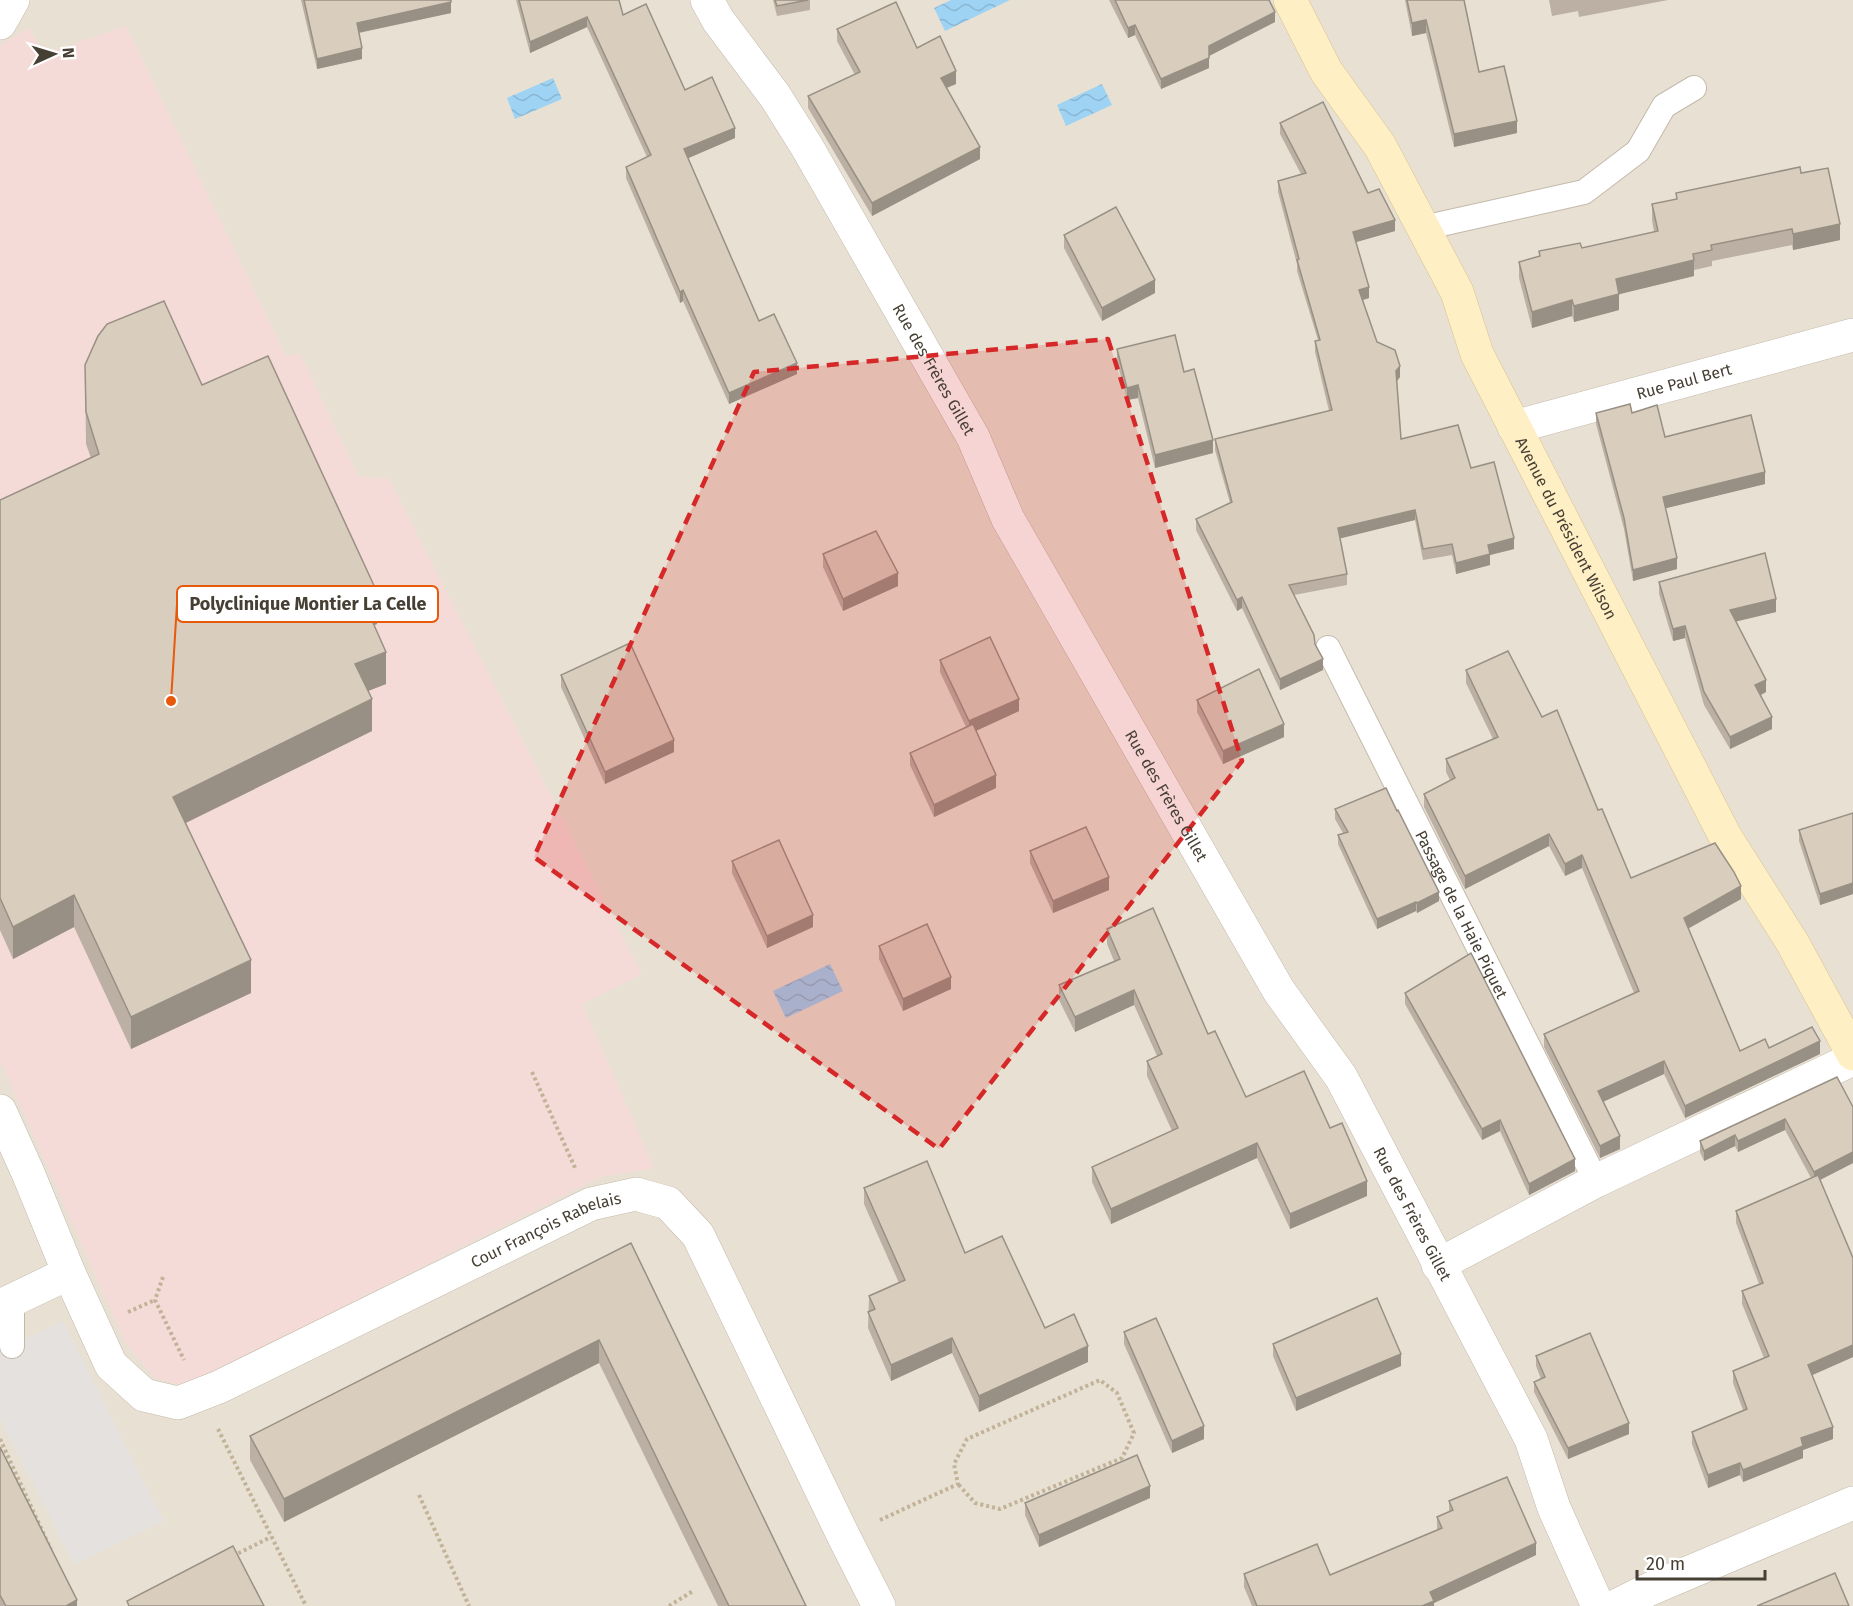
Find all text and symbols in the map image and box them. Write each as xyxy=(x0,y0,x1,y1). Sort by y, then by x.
north arrow xyxy=(24,24,84,84)
text: N xyxy=(59,47,78,59)
street label: Rue des Frères Gillet xyxy=(889,300,979,438)
street label: Rue Paul Bert xyxy=(1634,359,1734,403)
street label: Avenue du Président Wilson xyxy=(1512,434,1621,622)
callout: Polyclinique Montier La Celle xyxy=(177,586,438,622)
text: Polyclinique Montier La Celle xyxy=(189,593,427,615)
street label: Rue des Frères Gillet xyxy=(1121,726,1212,865)
street label: Passage de la Haie Piquet xyxy=(1412,827,1512,1002)
street label: Rue des Frères Gillet xyxy=(1370,1144,1456,1284)
street label: Cour François Rabelais xyxy=(467,1188,623,1271)
scale bar xyxy=(1637,1543,1764,1581)
text: 20 m xyxy=(1646,1553,1685,1575)

